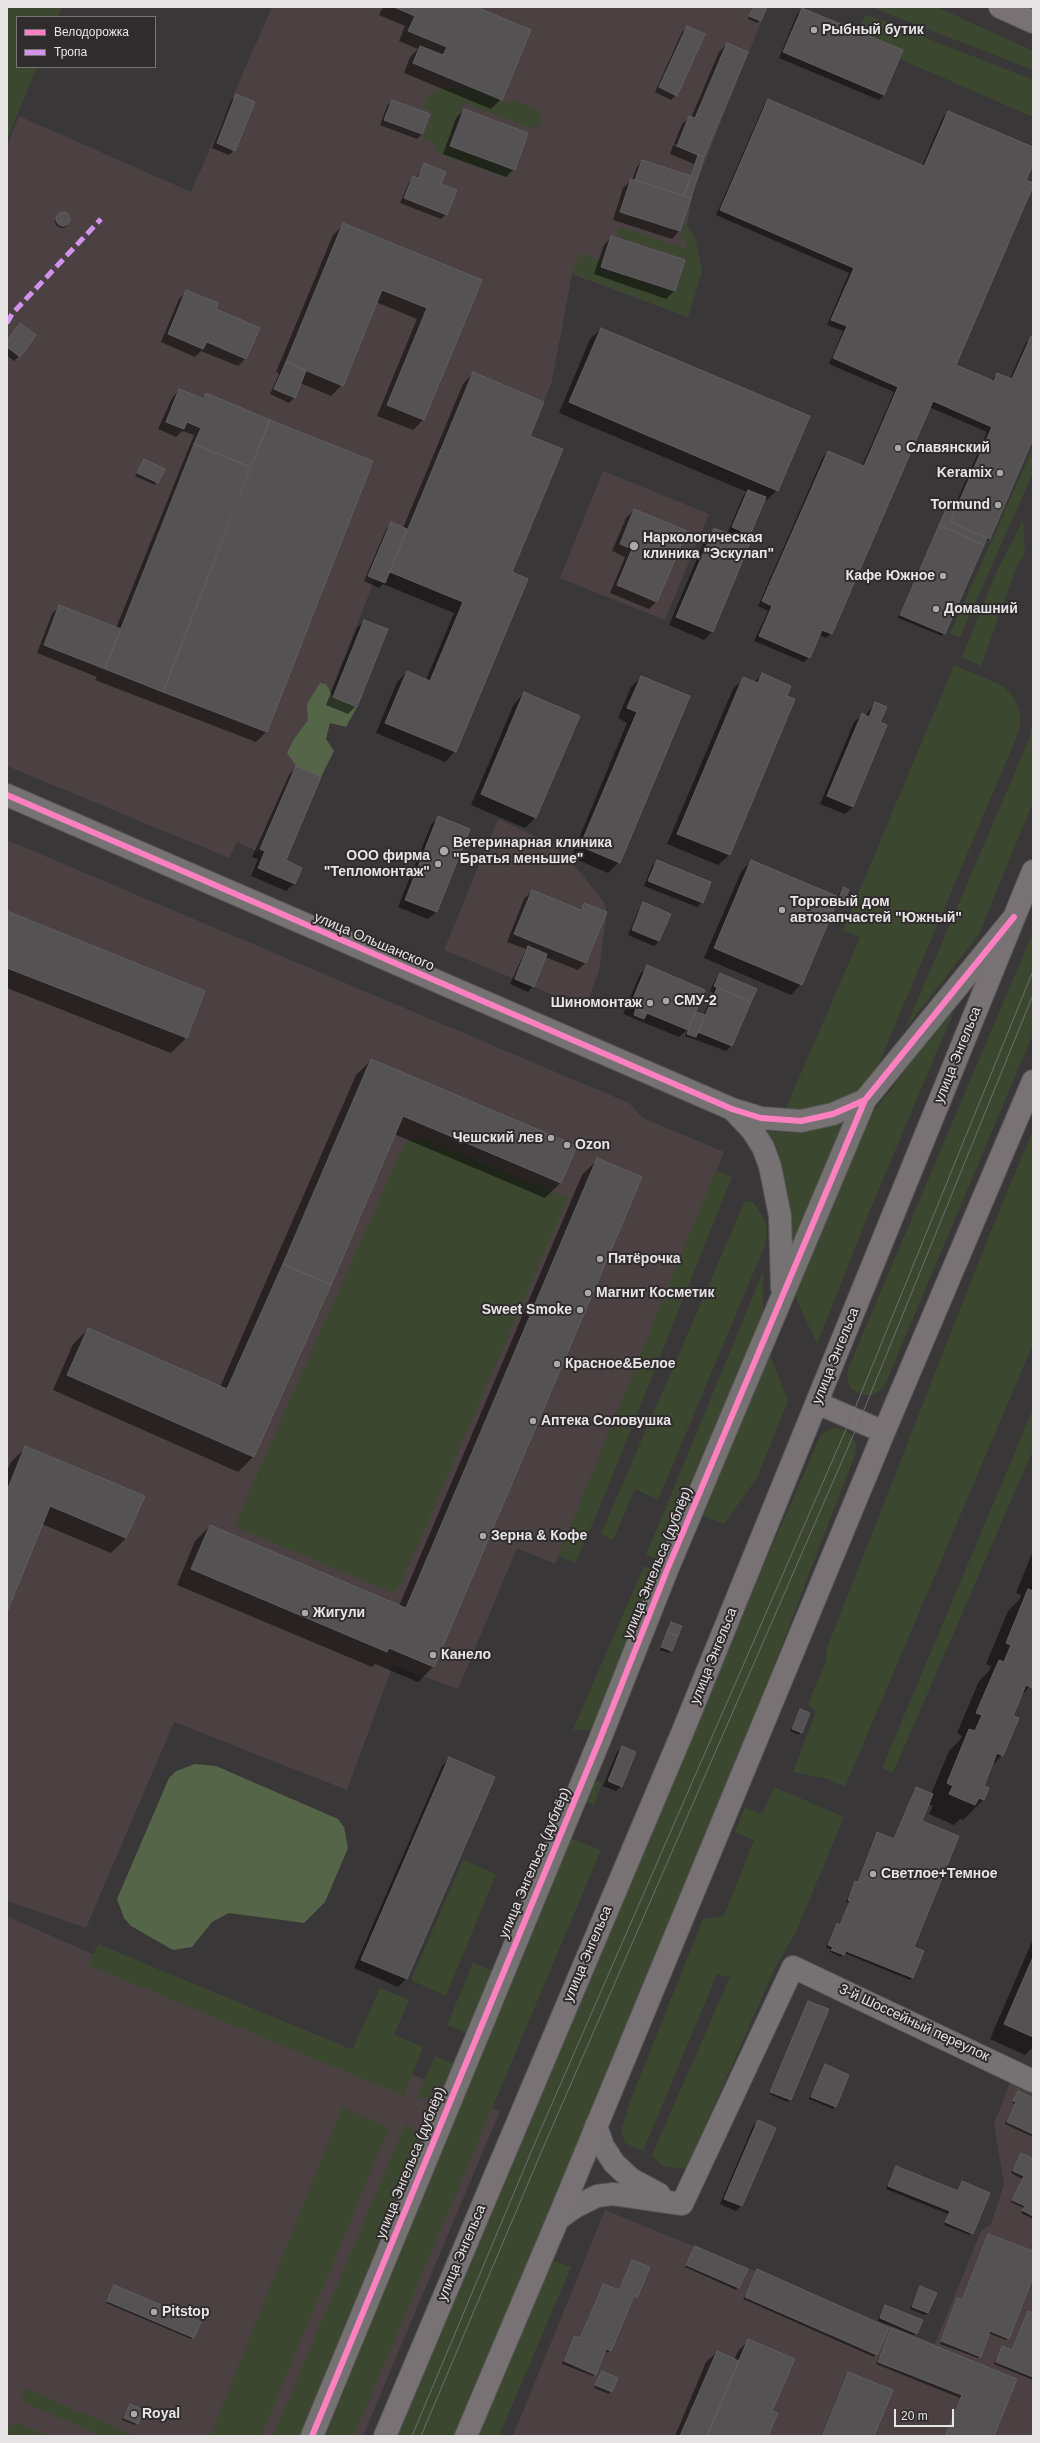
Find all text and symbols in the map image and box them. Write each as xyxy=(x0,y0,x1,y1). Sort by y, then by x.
legend xyxy=(16,16,156,68)
place label: Рыбный бутик xyxy=(822,22,924,38)
text: Велодорожка xyxy=(54,25,129,39)
marker: Рыбный бутик xyxy=(809,25,819,35)
text: Тропа xyxy=(54,45,87,59)
place label: Славянский xyxy=(906,440,990,456)
marker: Славянский xyxy=(893,443,903,453)
place label: Keramix xyxy=(937,465,992,481)
marker: Keramix xyxy=(995,468,1005,478)
place label: Tormund xyxy=(930,497,990,513)
marker: Tormund xyxy=(993,500,1003,510)
place label: Наркологическая клиника "Эскулап" xyxy=(643,530,774,562)
marker: Наркологическая клиника "Эскулап" xyxy=(628,540,640,552)
place label: Кафе Южное xyxy=(845,568,935,584)
marker: Кафе Южное xyxy=(938,571,948,581)
place label: Домашний xyxy=(944,601,1018,617)
marker: Домашний xyxy=(931,604,941,614)
place label: Ветеринарная клиника "Братья меньшие" xyxy=(453,835,612,868)
marker: Ветеринарная клиника "Братья меньшие" xyxy=(438,845,450,857)
place label: ООО фирма "Тепломонтаж" xyxy=(324,848,430,880)
marker: ООО фирма "Тепломонтаж" xyxy=(433,859,443,869)
place label: Торговый дом автозапчастей "Южный" xyxy=(790,894,962,926)
marker: Торговый дом автозапчастей "Южный" xyxy=(777,905,787,915)
street label: улица Ольшанского xyxy=(311,909,437,975)
place label: СМУ-2 xyxy=(674,993,717,1009)
place label: Шиномонтаж xyxy=(551,995,642,1011)
marker: СМУ-2 xyxy=(661,996,671,1006)
marker: Шиномонтаж xyxy=(645,998,655,1008)
street label: улица Энгельса xyxy=(931,1004,985,1106)
place label: Чешский лев xyxy=(453,1130,543,1146)
marker: Чешский лев xyxy=(546,1133,556,1143)
place label: Ozon xyxy=(575,1137,610,1153)
marker: Ozon xyxy=(562,1140,572,1150)
place label: Пятёрочка xyxy=(608,1251,681,1267)
marker: Пятёрочка xyxy=(595,1254,605,1264)
place label: Магнит Косметик xyxy=(596,1285,714,1301)
marker: Магнит Косметик xyxy=(583,1288,593,1298)
place label: Sweet Smoke xyxy=(482,1302,572,1318)
marker: Sweet Smoke xyxy=(575,1305,585,1315)
street label: улица Энгельса xyxy=(809,1305,863,1407)
place label: Красное&Белое xyxy=(565,1356,675,1372)
marker: Красное&Белое xyxy=(552,1359,562,1369)
place label: Аптека Соловушка xyxy=(541,1413,671,1429)
marker: Аптека Соловушка xyxy=(528,1416,538,1426)
street label: улица Энгельса (дублёр) xyxy=(620,1485,696,1641)
place label: Зерна & Кофе xyxy=(491,1528,587,1544)
marker: Зерна & Кофе xyxy=(478,1531,488,1541)
place label: Жигули xyxy=(313,1605,365,1621)
street label: улица Энгельса xyxy=(687,1605,741,1707)
marker: Жигули xyxy=(300,1608,310,1618)
place label: Канело xyxy=(441,1647,491,1663)
marker: Канело xyxy=(428,1650,438,1660)
street label: улица Энгельса (дублёр) xyxy=(496,1785,574,1941)
place label: Светлое+Темное xyxy=(881,1866,998,1882)
marker: Светлое+Темное xyxy=(868,1869,878,1879)
street label: улица Энгельса xyxy=(560,1904,616,2004)
street label: 3-й Шоссейный переулок xyxy=(836,1981,992,2065)
street label: улица Энгельса (дублёр) xyxy=(373,2085,449,2241)
street label: улица Энгельса xyxy=(434,2203,490,2303)
place label: Pitstop xyxy=(162,2304,209,2320)
marker: Pitstop xyxy=(149,2307,159,2317)
scale bar xyxy=(896,2401,956,2427)
place label: Royal xyxy=(142,2406,180,2422)
marker: Royal xyxy=(129,2409,139,2419)
text: 20 m xyxy=(901,2409,928,2423)

